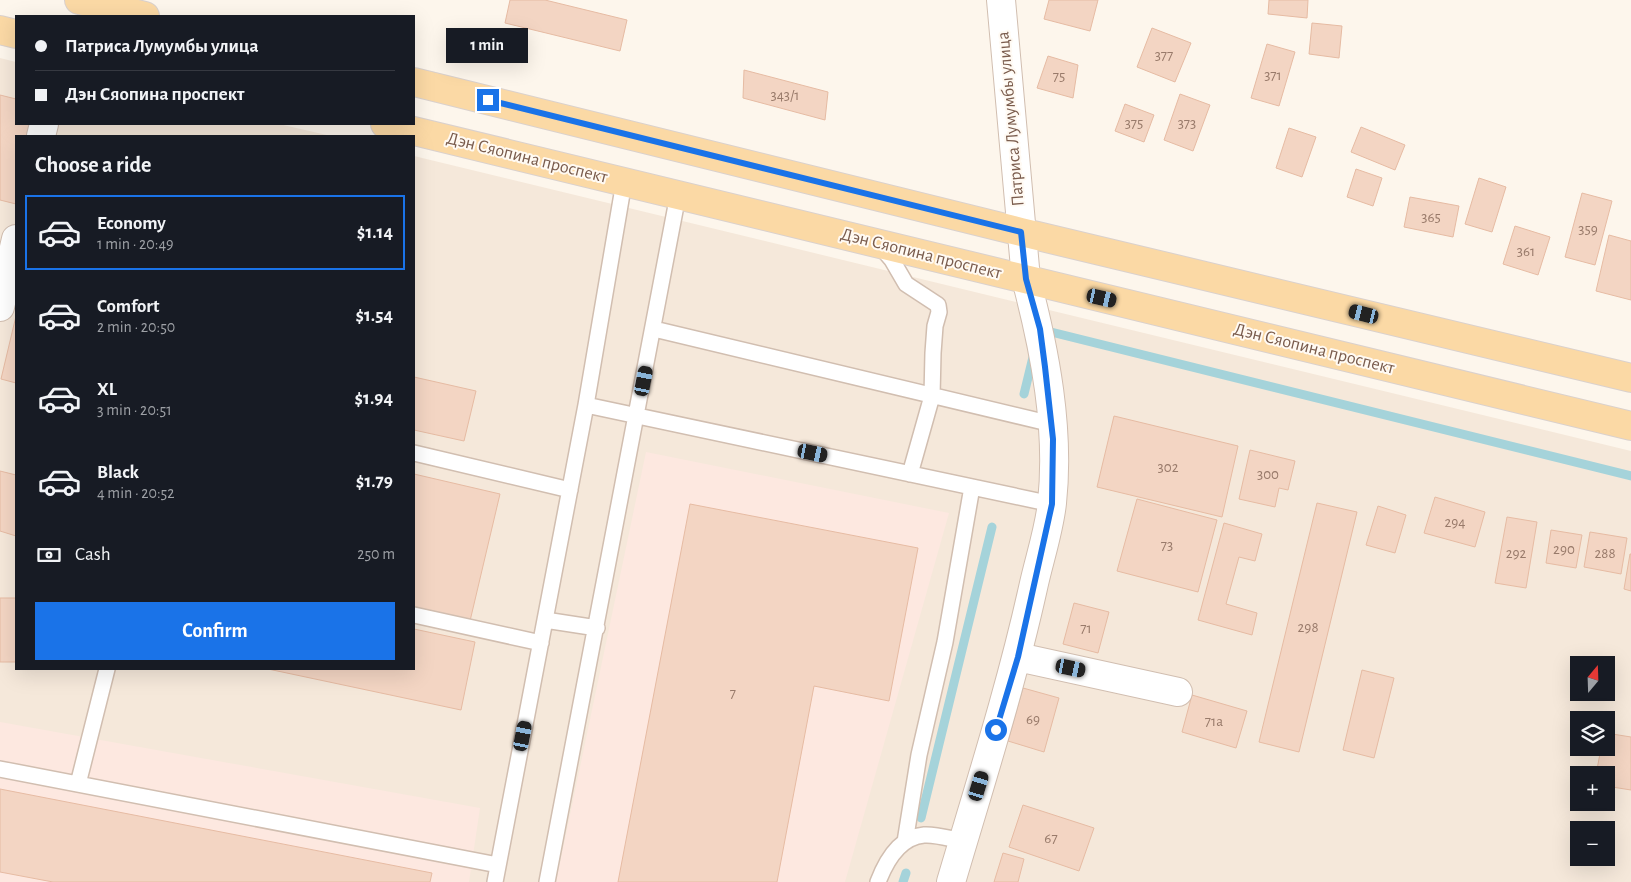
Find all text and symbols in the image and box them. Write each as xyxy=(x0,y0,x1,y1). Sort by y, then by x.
callout: 1 min xyxy=(447,28,529,62)
street label: Патриса Лумумбы улица xyxy=(993,31,1028,207)
text: Патриса Лумумбы улица xyxy=(65,37,258,56)
text: 1 min xyxy=(470,37,504,53)
house number: 377 xyxy=(1155,48,1173,63)
house number: 371 xyxy=(1264,68,1282,83)
house number: 75 xyxy=(1053,69,1065,84)
text: Дэн Сяопина проспект xyxy=(65,85,245,104)
house number: 343/1 xyxy=(770,88,800,103)
route end xyxy=(477,89,499,111)
house number: 375 xyxy=(1125,116,1143,131)
house number: 373 xyxy=(1178,116,1196,131)
street label: Дэн Сяопина проспект xyxy=(445,129,610,187)
text: Choose a ride xyxy=(35,154,151,176)
icon: car xyxy=(37,210,82,255)
house number: 365 xyxy=(1421,210,1441,225)
text: Economy xyxy=(97,214,166,233)
house number: 359 xyxy=(1578,222,1598,237)
text: $1.14 xyxy=(357,223,393,242)
street label: Дэн Сяопина проспект xyxy=(839,225,1004,283)
text: 1 min · 20:49 xyxy=(97,236,174,252)
house number: 361 xyxy=(1517,244,1535,259)
car xyxy=(1085,287,1118,309)
icon: car xyxy=(37,293,82,338)
text: Comfort xyxy=(97,297,159,316)
car xyxy=(1347,303,1380,325)
text: $1.54 xyxy=(355,306,393,325)
text: 2 min · 20:50 xyxy=(97,319,175,335)
street label: Дэн Сяопина проспект xyxy=(1232,320,1397,378)
car xyxy=(633,365,654,397)
icon: car xyxy=(37,376,82,421)
text: XL xyxy=(97,380,117,399)
text: $1.94 xyxy=(355,389,393,408)
text: 3 min · 20:51 xyxy=(97,402,172,418)
car xyxy=(796,443,829,463)
icon: car xyxy=(37,459,82,504)
house number: 302 xyxy=(1158,460,1179,475)
text: Black xyxy=(97,463,139,482)
house number: 300 xyxy=(1257,467,1279,482)
text: $1.79 xyxy=(356,472,393,491)
text: 4 min · 20:52 xyxy=(97,485,175,501)
house number: 294 xyxy=(1444,515,1466,530)
house number: 73 xyxy=(1161,538,1173,553)
icon: cash xyxy=(35,541,63,569)
house number: 290 xyxy=(1553,542,1575,557)
text: Cash xyxy=(75,545,111,564)
text: 250 m xyxy=(357,546,395,562)
house number: 292 xyxy=(1506,546,1527,561)
house number: 288 xyxy=(1594,546,1616,561)
button: Confirm xyxy=(35,602,395,660)
house number: 298 xyxy=(1298,620,1319,635)
house number: 71 xyxy=(1080,621,1092,636)
north arrow xyxy=(1570,656,1615,701)
map controls xyxy=(1570,656,1615,866)
car xyxy=(1054,658,1087,678)
house number: 7 xyxy=(730,686,736,701)
button: layers xyxy=(1570,711,1615,756)
house number: 69 xyxy=(1026,712,1040,727)
house number: 71a xyxy=(1205,714,1223,729)
route start xyxy=(985,719,1007,741)
car xyxy=(512,720,533,752)
button: + xyxy=(1570,766,1615,811)
car xyxy=(967,769,990,803)
button: − xyxy=(1570,821,1615,866)
house number: 67 xyxy=(1044,831,1058,846)

